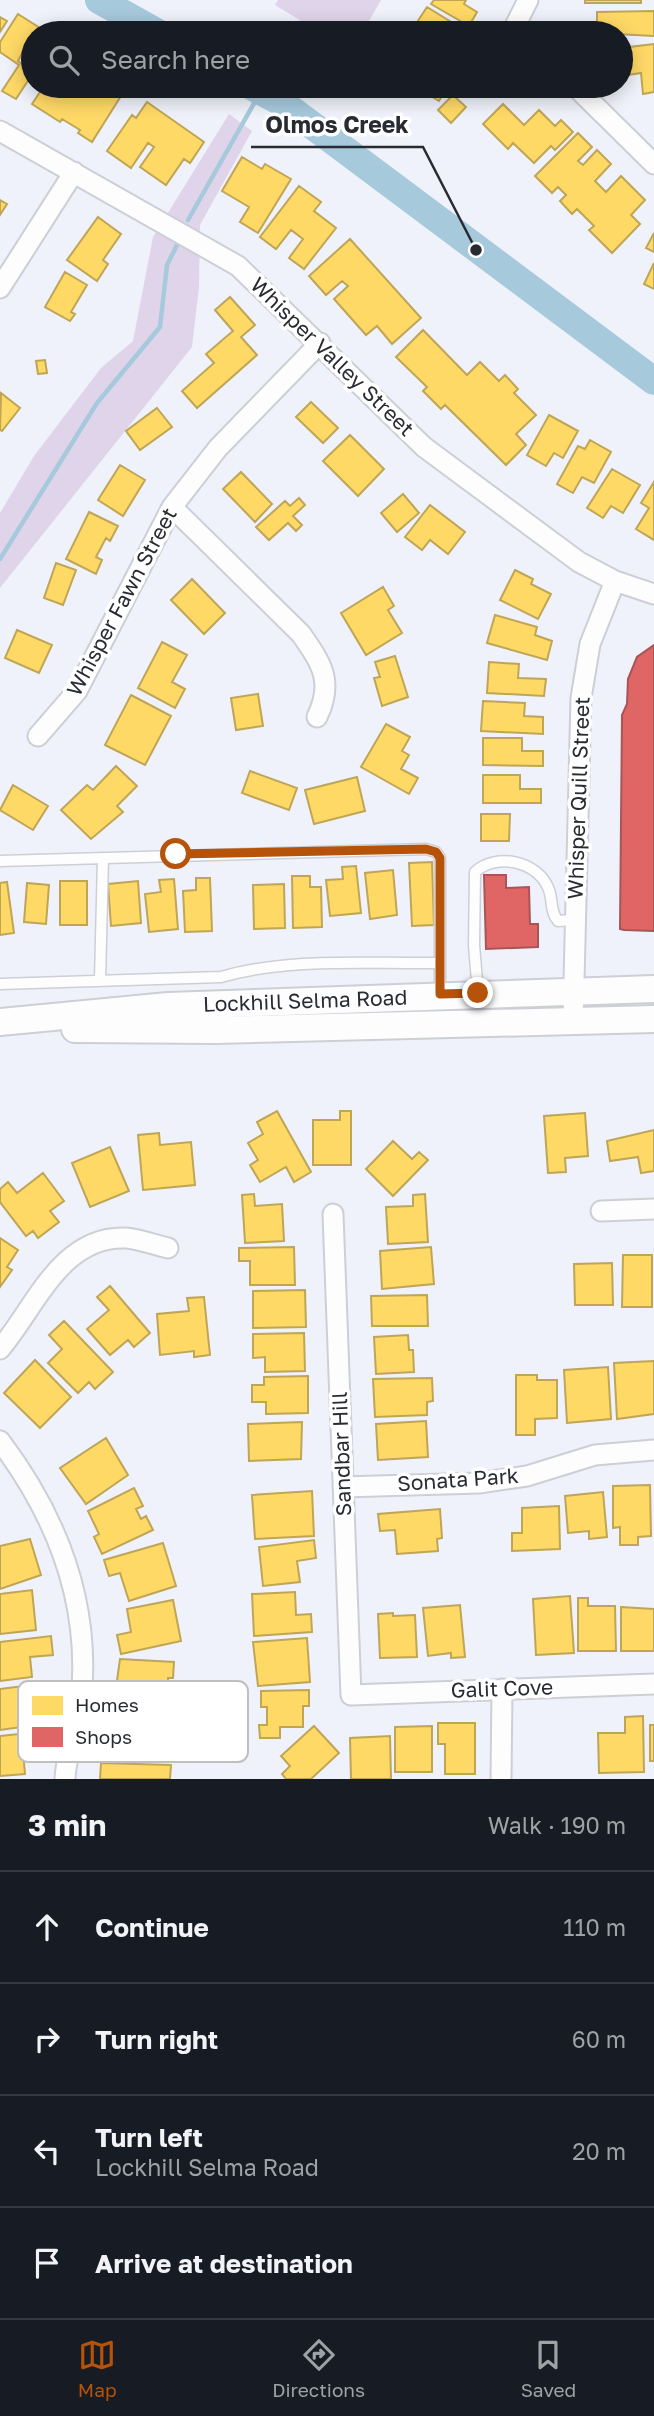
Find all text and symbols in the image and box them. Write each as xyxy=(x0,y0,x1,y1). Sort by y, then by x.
search box xyxy=(21,21,633,98)
icon: search xyxy=(45,41,83,79)
text: Search here xyxy=(101,44,250,75)
callout: Olmos Creek xyxy=(251,103,423,147)
text: Olmos Creek xyxy=(265,110,409,138)
street label: Whisper Valley Street xyxy=(246,271,420,441)
street label: Whisper Fawn Street xyxy=(60,503,182,700)
street label: Whisper Quill Street xyxy=(561,696,595,900)
route start xyxy=(160,838,191,869)
route end xyxy=(462,977,493,1008)
street label: Lockhill Selma Road xyxy=(202,984,408,1017)
street label: Sandbar Hill xyxy=(326,1391,356,1517)
street label: Sonata Park xyxy=(396,1462,520,1496)
street label: Galit Cove xyxy=(450,1673,554,1703)
legend xyxy=(18,1681,248,1762)
text: Homes xyxy=(75,1693,139,1716)
text: Shops xyxy=(75,1725,132,1748)
text: 3 min xyxy=(28,1807,106,1843)
text: Walk · 190 m xyxy=(488,1811,626,1839)
icon: ahead xyxy=(28,1908,66,1946)
text: Continue xyxy=(95,1912,209,1943)
text: 110 m xyxy=(563,1913,626,1941)
icon: right xyxy=(28,2020,66,2058)
text: Turn right xyxy=(95,2024,218,2055)
text: 60 m xyxy=(572,2025,626,2053)
text: Turn left xyxy=(95,2122,203,2153)
icon: left xyxy=(28,2132,66,2170)
text: 20 m xyxy=(572,2137,626,2165)
text: Lockhill Selma Road xyxy=(95,2153,319,2181)
icon: arrive xyxy=(28,2244,66,2282)
text: Arrive at destination xyxy=(95,2248,353,2279)
tab: Map xyxy=(78,2336,117,2401)
tab: Directions xyxy=(272,2336,365,2401)
tab: Saved xyxy=(521,2336,576,2401)

